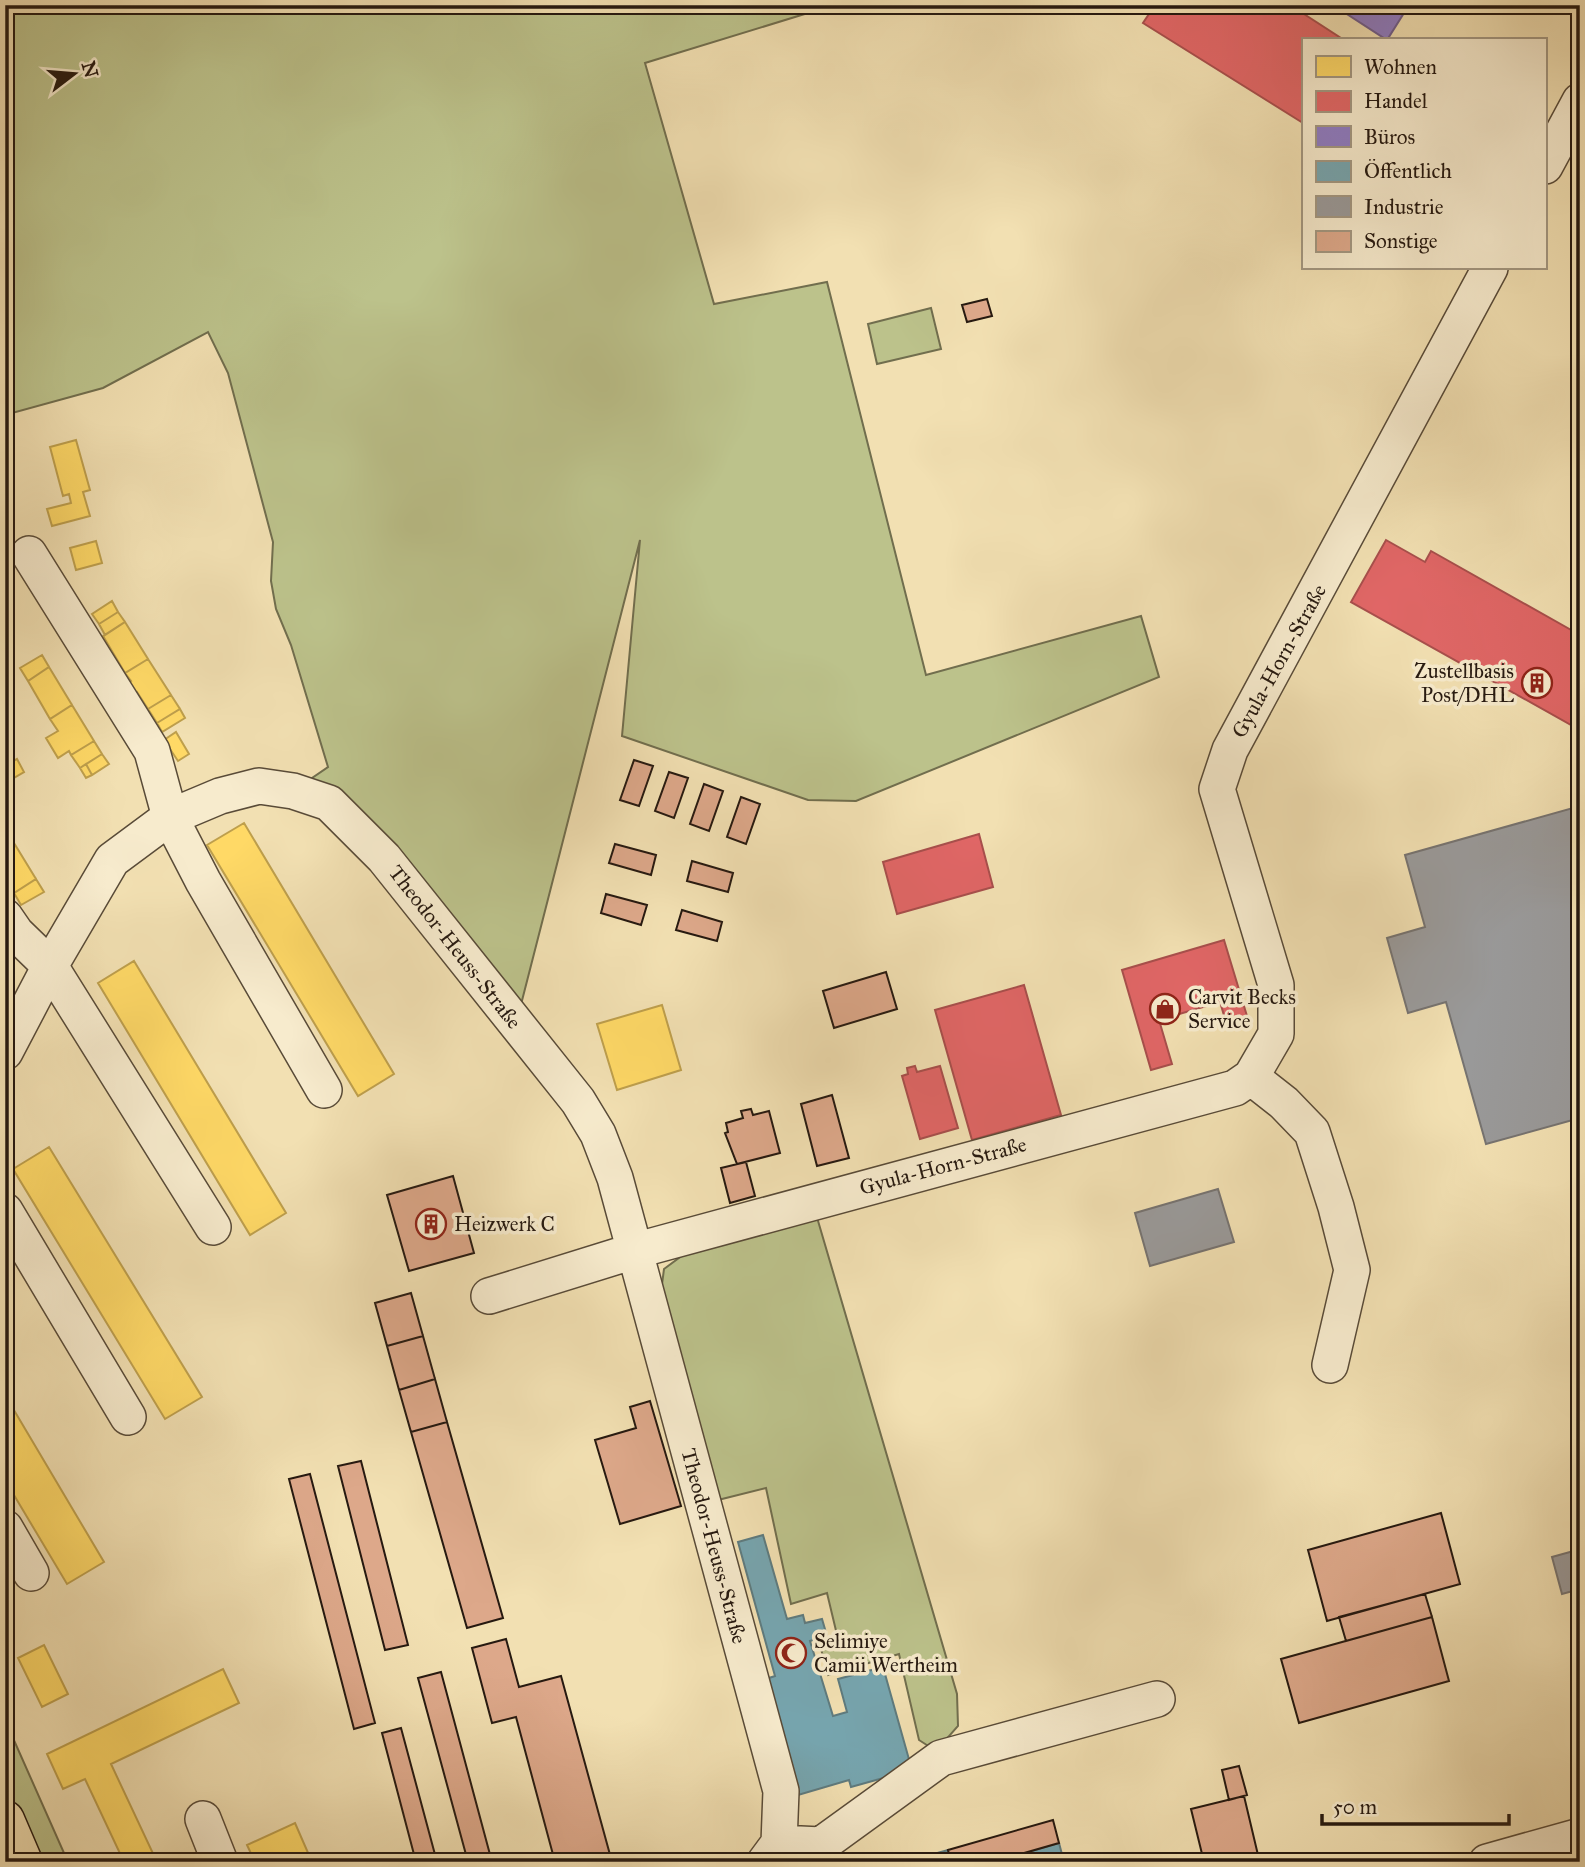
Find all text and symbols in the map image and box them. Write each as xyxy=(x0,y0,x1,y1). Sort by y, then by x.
north arrow xyxy=(38,38,108,108)
legend xyxy=(1302,38,1546,270)
text: Wohnen xyxy=(1364,54,1437,80)
text: N xyxy=(77,59,103,80)
text: Handel xyxy=(1364,88,1428,114)
text: Büros xyxy=(1364,124,1415,150)
text: Öffentlich xyxy=(1364,158,1452,184)
text: Industrie xyxy=(1364,194,1444,220)
text: Sonstige xyxy=(1364,228,1438,254)
street label: Gyula-Horn-Straße xyxy=(1226,579,1332,742)
place label: Zustellbasis Post/DHL xyxy=(1414,658,1514,708)
building icon: Zustellbasis Post/DHL xyxy=(1520,666,1554,700)
street label: Theodor-Heuss-Straße xyxy=(383,860,527,1034)
place label: Carvit Becks Service xyxy=(1188,984,1296,1034)
shop icon: Carvit Becks Service xyxy=(1148,992,1182,1026)
street label: Gyula-Horn-Straße xyxy=(857,1131,1030,1201)
building icon: Heizwerk C xyxy=(414,1207,448,1241)
place label: Heizwerk C xyxy=(454,1211,555,1237)
street label: Theodor-Heuss-Straße xyxy=(675,1446,753,1647)
place label: Selimiye Camii Wertheim xyxy=(814,1628,958,1678)
mosque icon: Selimiye Camii Wertheim xyxy=(774,1636,808,1670)
scale bar xyxy=(1322,1783,1510,1827)
text: 50 m xyxy=(1333,1794,1378,1820)

